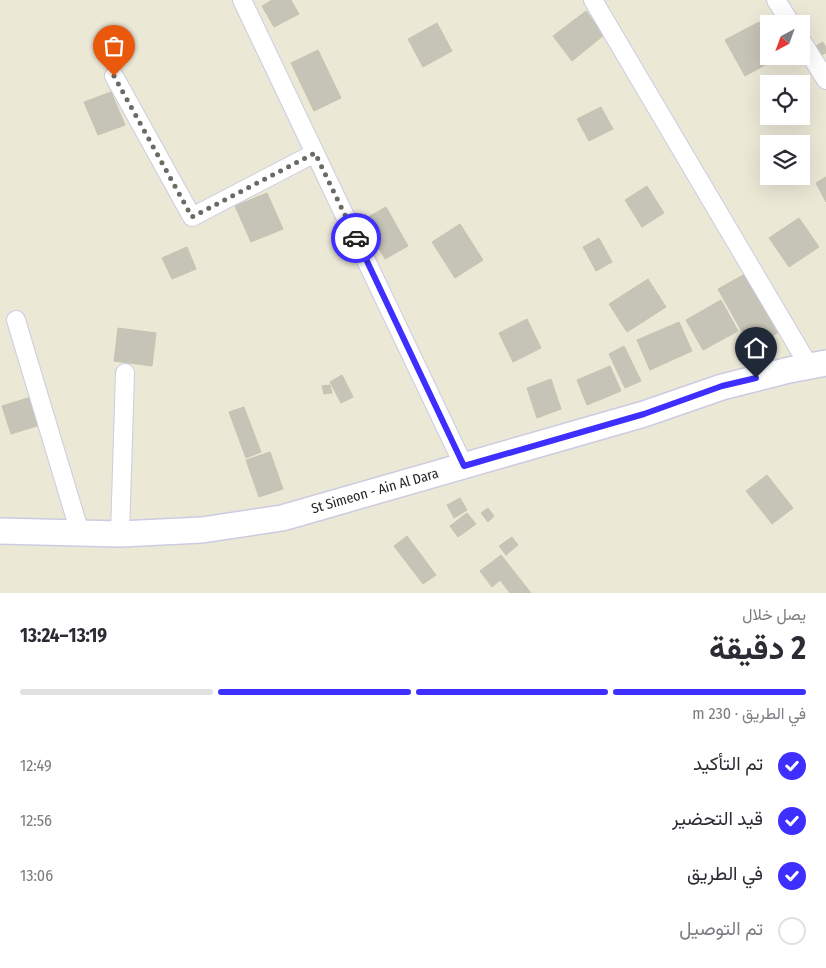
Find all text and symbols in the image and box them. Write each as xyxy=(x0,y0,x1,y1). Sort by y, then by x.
north arrow xyxy=(760,15,810,65)
map controls xyxy=(760,15,810,185)
pin xyxy=(93,25,135,76)
icon: bag xyxy=(100,32,128,60)
button: locate xyxy=(760,75,810,125)
button: layers xyxy=(760,135,810,185)
courier xyxy=(331,213,381,263)
icon: car xyxy=(342,224,370,252)
pin xyxy=(735,327,777,378)
icon: home xyxy=(742,334,770,362)
street label: St Simeon - Ain Al Dara xyxy=(309,465,441,517)
text: يصل خلال xyxy=(742,605,806,624)
text: 13:19–13:24 xyxy=(20,624,107,647)
text: 2 دقيقة xyxy=(709,629,806,667)
text: في الطريق · 230 m xyxy=(692,704,806,723)
text: تم التأكيد xyxy=(693,752,763,775)
icon: check xyxy=(778,752,806,780)
text: 12:49 xyxy=(20,756,52,775)
text: قيد التحضير xyxy=(672,807,763,830)
icon: check xyxy=(778,807,806,835)
text: 12:56 xyxy=(20,811,52,830)
text: في الطريق xyxy=(687,862,763,885)
icon: check xyxy=(778,862,806,890)
text: 13:06 xyxy=(20,866,53,885)
text: تم التوصيل xyxy=(679,917,763,940)

